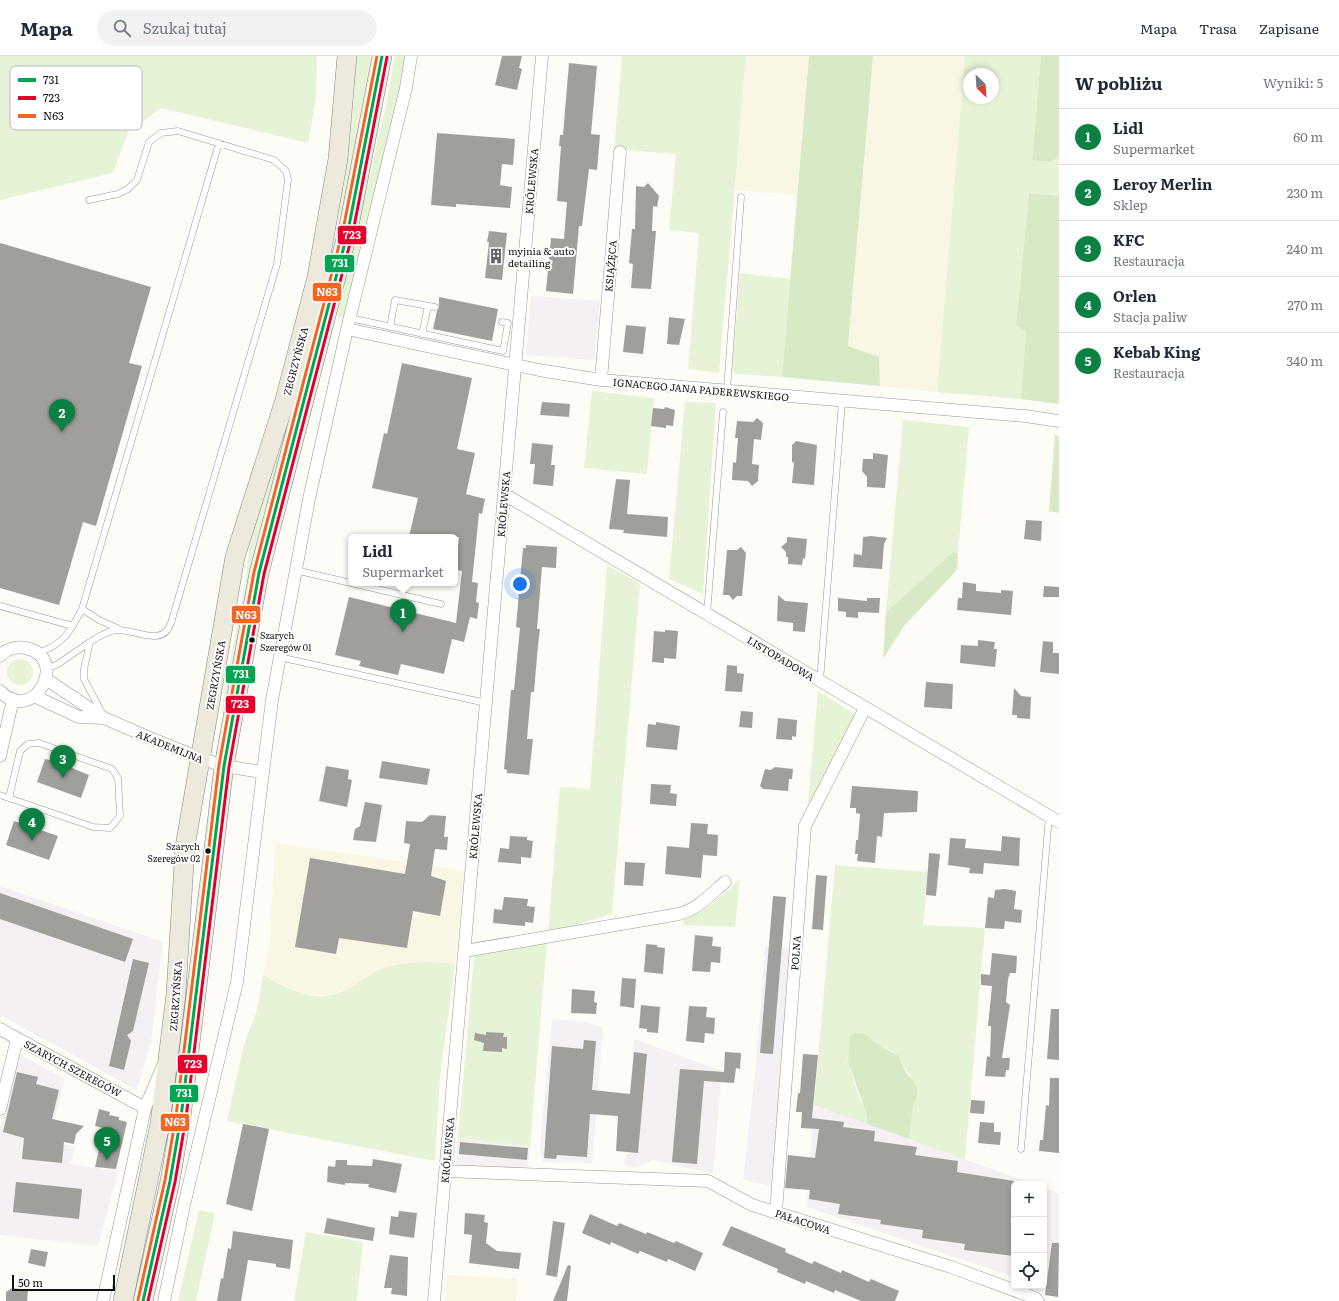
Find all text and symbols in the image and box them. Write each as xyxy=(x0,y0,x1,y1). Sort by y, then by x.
search box xyxy=(97,10,377,46)
text: Mapa xyxy=(20,14,73,42)
text: Szukaj tutaj xyxy=(143,16,227,39)
icon: search xyxy=(111,17,133,39)
text: Mapa xyxy=(1140,18,1177,38)
text: Trasa xyxy=(1199,18,1237,38)
text: Zapisane xyxy=(1259,18,1319,38)
legend xyxy=(10,66,142,130)
north arrow xyxy=(963,68,999,104)
text: W pobliżu xyxy=(1075,70,1163,95)
text: 731 xyxy=(43,71,59,87)
text: Wyniki: 5 xyxy=(1263,73,1323,92)
text: 723 xyxy=(43,89,60,105)
text: N63 xyxy=(43,107,64,123)
text: Lidl xyxy=(1113,116,1143,139)
text: 1 xyxy=(1085,127,1091,146)
text: 60 m xyxy=(1293,127,1323,146)
text: Supermarket xyxy=(1113,139,1195,158)
street label: KRÓLEWSKA xyxy=(521,147,541,215)
text: Leroy Merlin xyxy=(1113,172,1213,195)
text: 2 xyxy=(1085,183,1091,202)
text: 230 m xyxy=(1287,183,1323,202)
text: Sklep xyxy=(1113,195,1148,214)
line badge: 723 xyxy=(337,225,367,245)
text: 723 xyxy=(343,226,361,242)
text: KFC xyxy=(1113,228,1145,251)
street label: KSIĄŻĘCA xyxy=(600,239,620,293)
text: 3 xyxy=(1084,239,1092,258)
text: 240 m xyxy=(1287,239,1323,258)
place label: myjnia & auto detailing xyxy=(508,243,575,270)
building icon: myjnia & auto detailing xyxy=(487,247,505,265)
text: Restauracja xyxy=(1113,251,1185,270)
line badge: 731 xyxy=(324,254,355,273)
text: 731 xyxy=(332,254,349,270)
line badge: N63 xyxy=(312,282,342,302)
text: N63 xyxy=(316,283,338,299)
text: Orlen xyxy=(1113,284,1157,307)
text: 4 xyxy=(1084,295,1092,314)
text: 270 m xyxy=(1287,295,1323,314)
text: Stacja paliw xyxy=(1113,307,1187,326)
street label: ZEGRZYŃSKA xyxy=(279,324,312,397)
text: Kebab King xyxy=(1113,340,1200,363)
text: 5 xyxy=(1084,351,1092,370)
text: 340 m xyxy=(1286,351,1323,370)
text: Restauracja xyxy=(1113,363,1185,382)
street label: IGNACEGO JANA PADEREWSKIEGO xyxy=(612,374,790,404)
pin: 2 xyxy=(49,399,75,432)
street label: KRÓLEWSKA xyxy=(493,470,513,538)
popup xyxy=(348,534,458,586)
text: Lidl xyxy=(362,539,393,562)
text: Supermarket xyxy=(362,562,444,581)
your location xyxy=(510,574,530,594)
pin: 1 xyxy=(390,599,416,632)
line badge: N63 xyxy=(231,605,261,624)
text: N63 xyxy=(235,606,257,622)
place label: Szarych Szeregów 01 xyxy=(260,628,312,654)
street label: LISTOPADOWA xyxy=(745,632,818,684)
marker: Szarych Szeregów 01 xyxy=(247,635,257,645)
street label: ZEGRZYŃSKA xyxy=(201,638,229,711)
line badge: 731 xyxy=(225,665,256,684)
text: 731 xyxy=(233,665,250,681)
line badge: 723 xyxy=(225,695,256,714)
text: 723 xyxy=(231,695,249,711)
street label: AKADEMIJNA xyxy=(134,726,206,767)
pin: 3 xyxy=(50,745,76,778)
street label: KRÓLEWSKA xyxy=(465,792,485,860)
pin: 4 xyxy=(19,808,45,841)
place label: Szarych Szeregów 02 xyxy=(148,839,200,865)
marker: Szarych Szeregów 02 xyxy=(203,846,213,856)
street label: POLNA xyxy=(786,934,804,971)
street label: ZEGRZYŃSKA xyxy=(165,960,185,1032)
street label: SZARYCH SZEREGÓW xyxy=(22,1036,125,1100)
line badge: 723 xyxy=(177,1054,208,1074)
text: 723 xyxy=(184,1055,202,1071)
line badge: 731 xyxy=(169,1084,199,1103)
text: 731 xyxy=(176,1084,193,1100)
line badge: N63 xyxy=(160,1113,190,1132)
text: N63 xyxy=(164,1113,186,1129)
street label: KRÓLEWSKA xyxy=(437,1116,457,1184)
pin: 5 xyxy=(94,1127,120,1160)
map controls xyxy=(1011,1181,1047,1289)
button: + xyxy=(1011,1181,1047,1217)
street label: PAŁACOWA xyxy=(773,1205,833,1237)
button: − xyxy=(1011,1217,1047,1253)
button: locate xyxy=(1011,1253,1047,1289)
scale bar xyxy=(12,1273,115,1292)
text: 50 m xyxy=(18,1274,43,1290)

